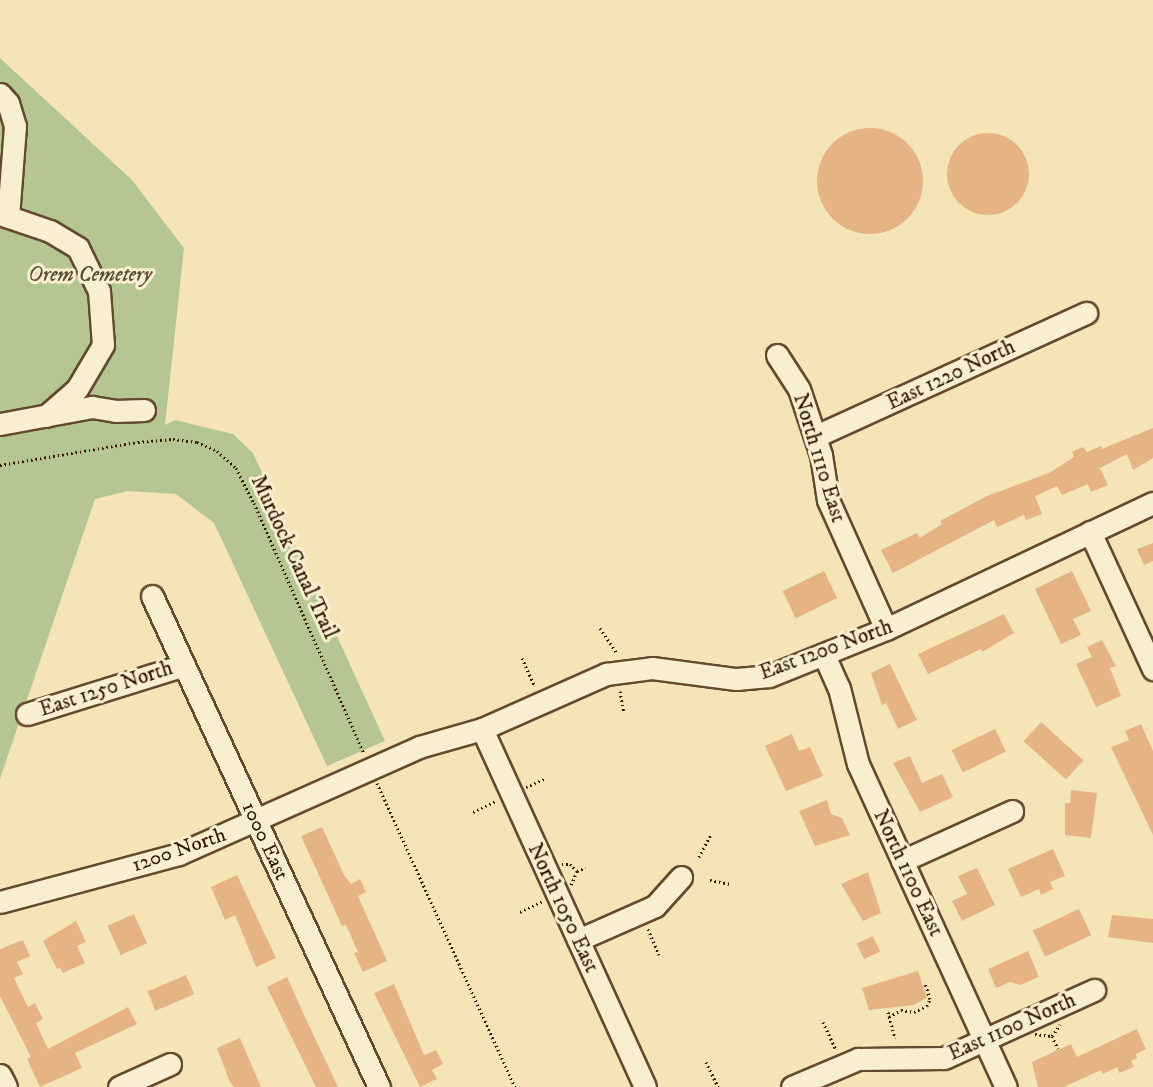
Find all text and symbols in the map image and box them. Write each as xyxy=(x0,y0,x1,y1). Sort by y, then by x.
park label: Orem Cemetery xyxy=(28,262,152,288)
street label: East 1220 North xyxy=(883,334,1019,416)
street label: North 1110 East xyxy=(787,391,851,525)
street label: Murdock Canal Trail xyxy=(245,471,343,643)
street label: East 1200 North xyxy=(756,614,896,686)
street label: East 1250 North xyxy=(36,656,176,722)
street label: 1000 East xyxy=(236,798,294,884)
street label: North 1100 East xyxy=(868,806,948,940)
street label: 1200 North xyxy=(129,822,229,878)
street label: North 1050 East xyxy=(522,839,604,977)
street label: East 1100 North xyxy=(944,988,1080,1066)

